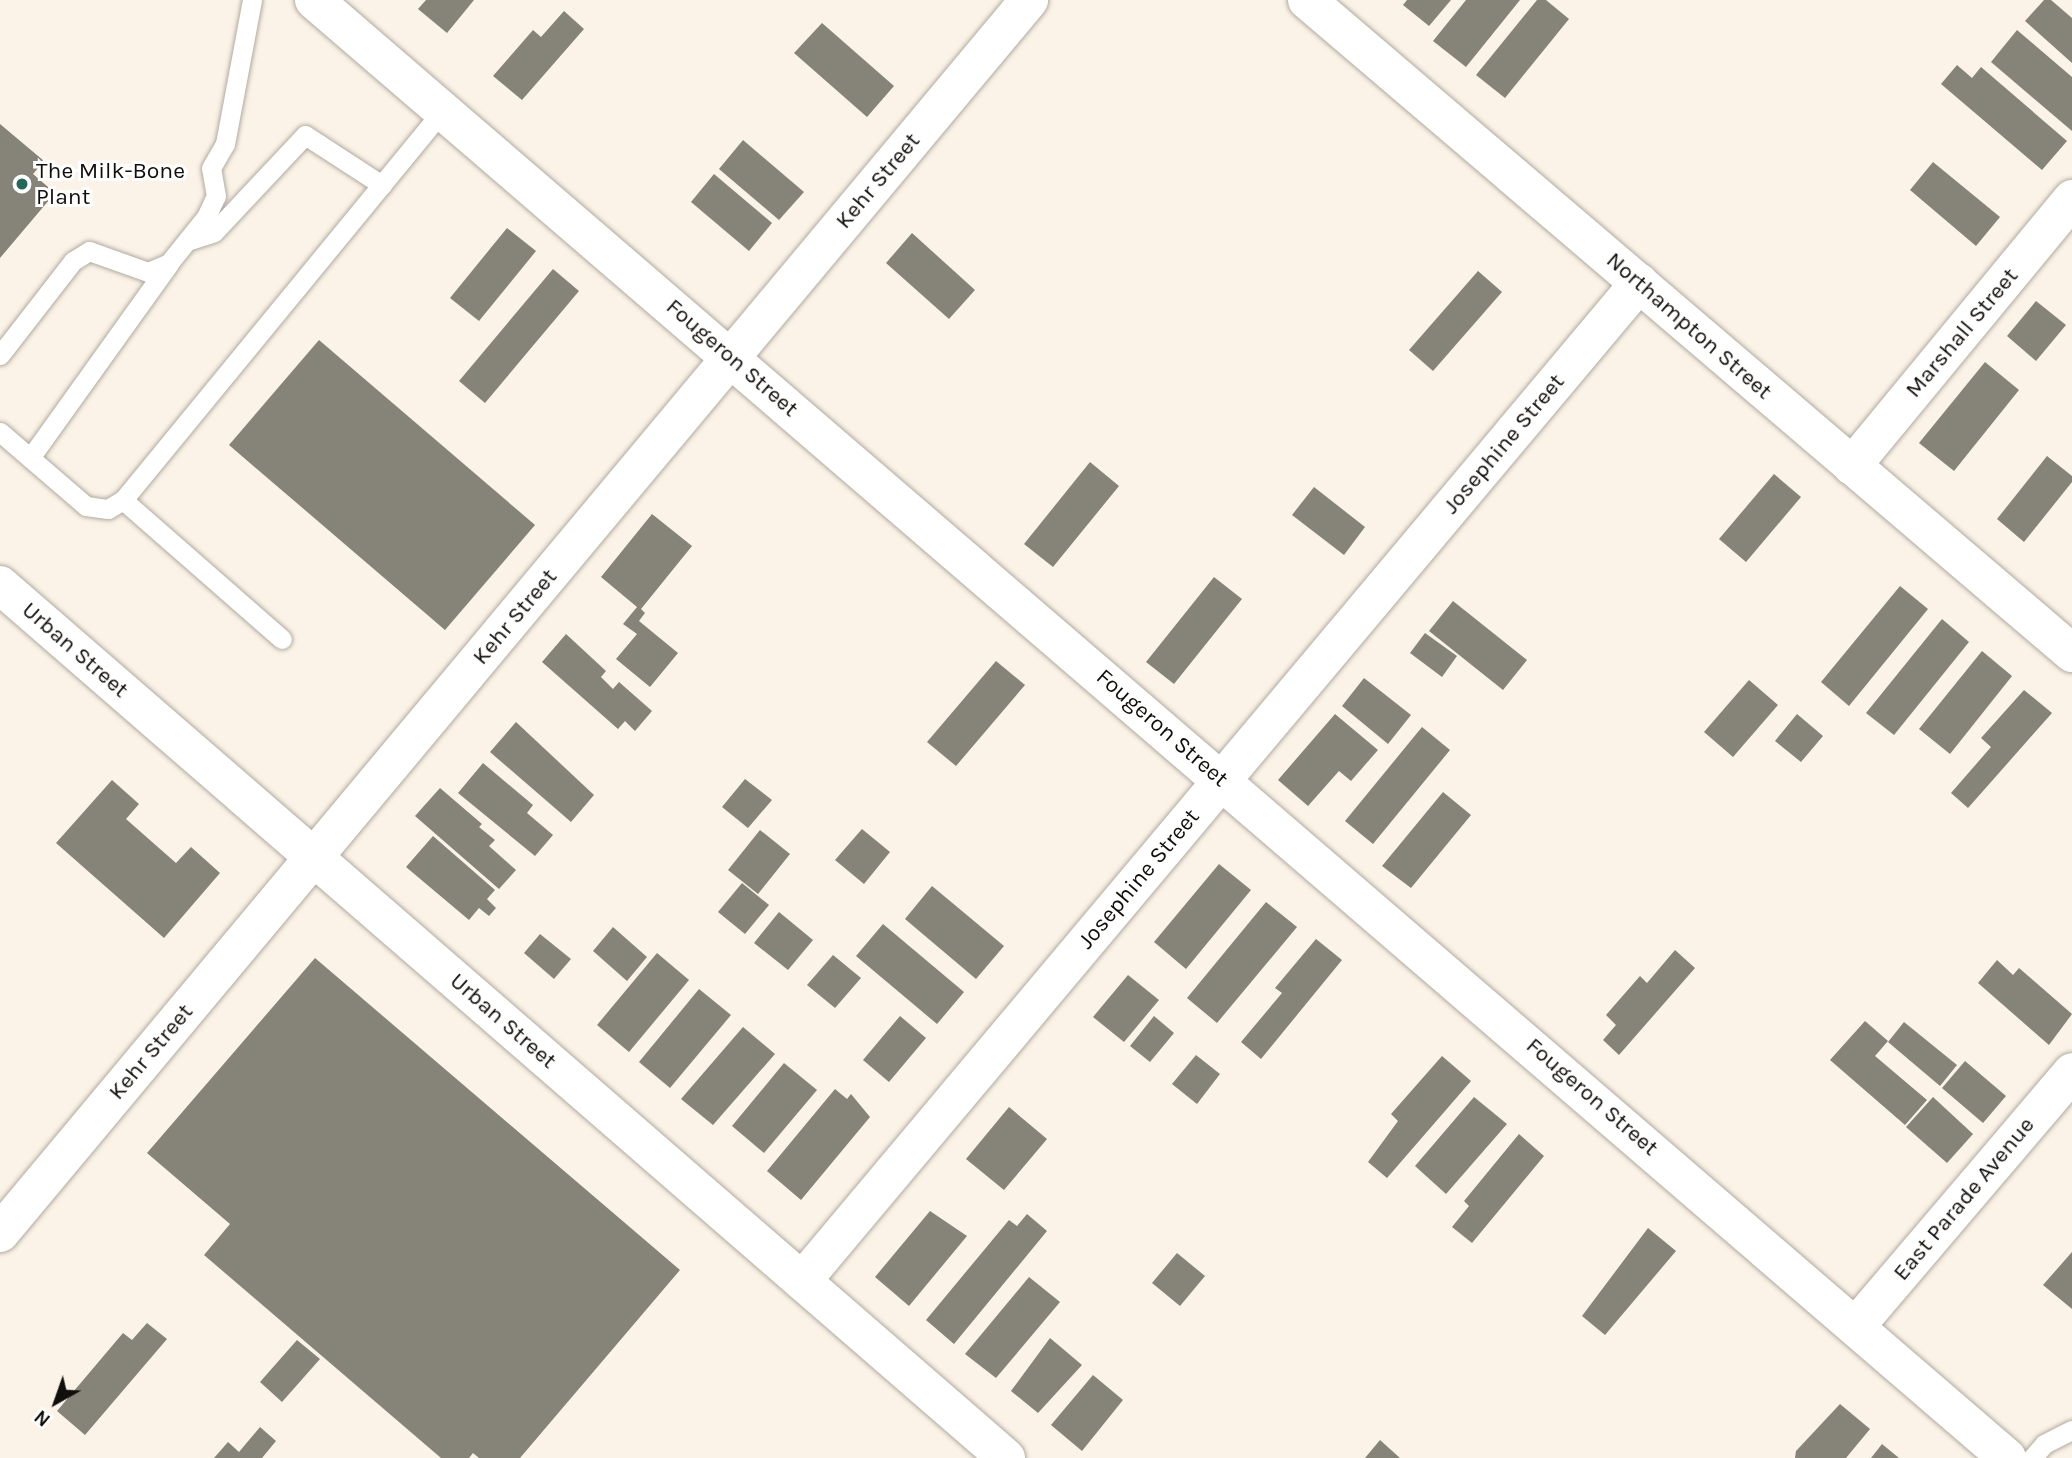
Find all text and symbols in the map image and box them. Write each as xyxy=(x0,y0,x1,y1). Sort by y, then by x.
street label: Kehr Street xyxy=(830,127,926,235)
place label: The Milk-Bone Plant xyxy=(36,157,185,211)
marker: The Milk-Bone Plant xyxy=(14,176,30,192)
street label: Northampton Street xyxy=(1601,247,1777,405)
street label: Marshall Street xyxy=(1900,263,2024,403)
street label: Fougeron Street xyxy=(660,293,804,423)
street label: Josephine Street xyxy=(1437,368,1571,520)
street label: Kehr Street xyxy=(467,563,563,671)
street label: Urban Street xyxy=(16,596,134,704)
street label: Fougeron Street xyxy=(1090,663,1234,793)
street label: Josephine Street xyxy=(1072,803,1206,955)
street label: Urban Street xyxy=(444,967,562,1075)
street label: Kehr Street xyxy=(103,998,199,1106)
street label: Fougeron Street xyxy=(1520,1032,1664,1162)
street label: East Parade Avenue xyxy=(1888,1112,2040,1286)
north arrow xyxy=(21,1367,91,1437)
text: N xyxy=(30,1405,55,1431)

